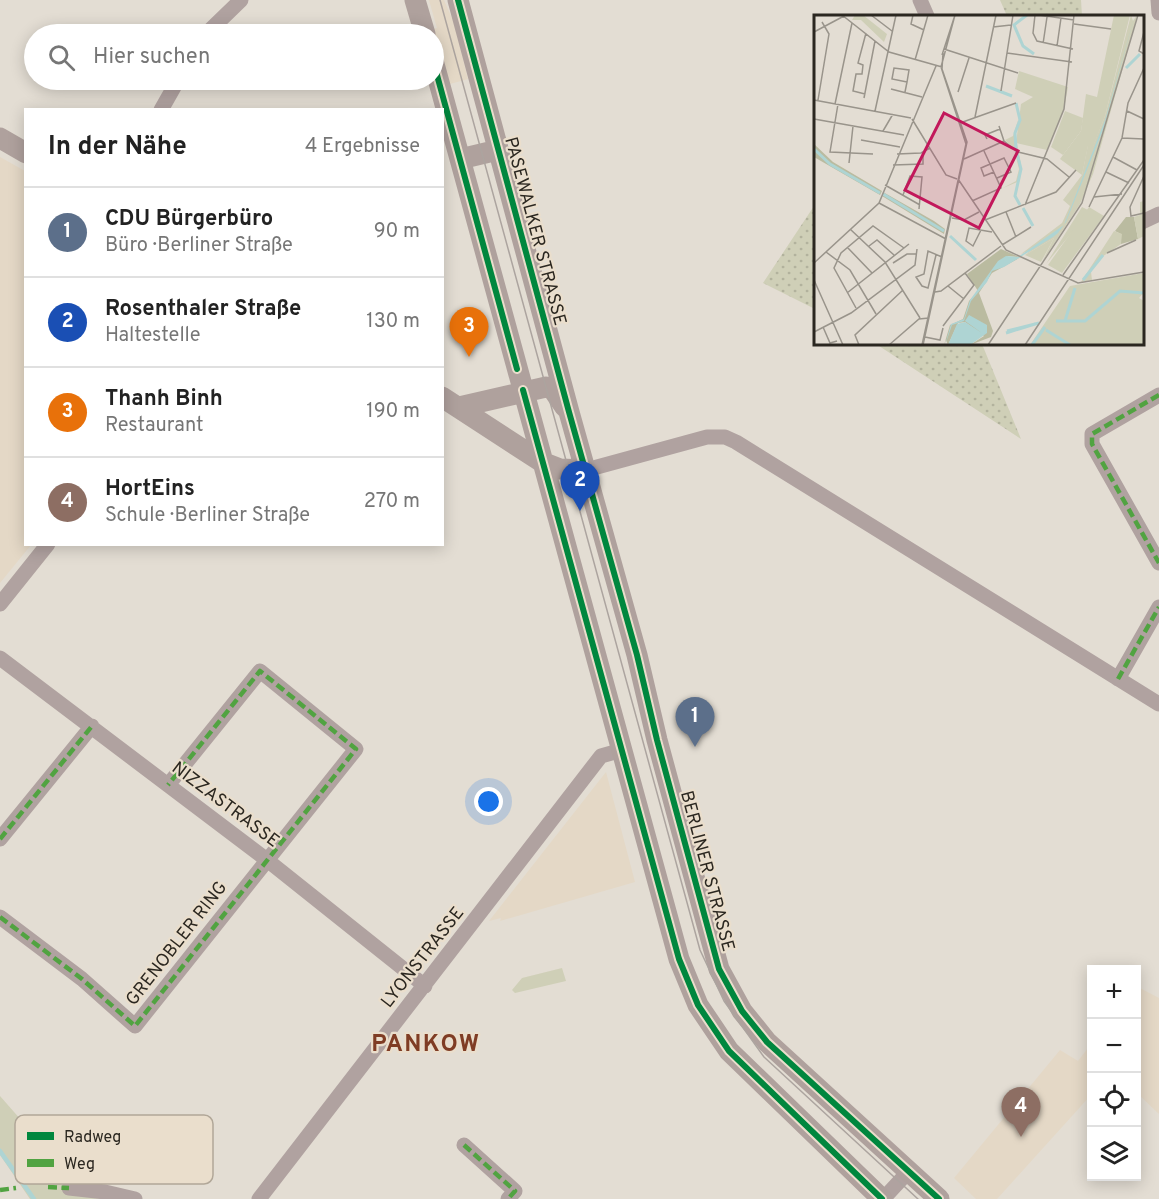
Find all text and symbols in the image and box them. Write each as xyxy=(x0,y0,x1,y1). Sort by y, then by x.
inset map xyxy=(814,15,1144,345)
search box xyxy=(24,24,444,90)
icon: search xyxy=(45,41,78,74)
text: Hier suchen xyxy=(93,44,210,71)
text: In der Nähe xyxy=(48,131,187,164)
text: 4 Ergebnisse xyxy=(305,134,420,160)
street label: PASEWALKER STRASSE xyxy=(498,135,571,328)
text: CDU Bürgerbüro xyxy=(105,206,273,233)
text: 1 xyxy=(64,219,72,245)
text: 90 m xyxy=(374,219,420,245)
text: Büro · Berliner Straße xyxy=(105,233,293,259)
text: Rosenthaler Straße xyxy=(105,296,301,323)
pin: 3 xyxy=(450,308,488,357)
text: 2 xyxy=(61,309,74,335)
text: 130 m xyxy=(366,309,420,335)
text: Haltestelle xyxy=(105,323,201,349)
text: Thanh Binh xyxy=(105,386,223,413)
text: 3 xyxy=(62,399,74,425)
text: 190 m xyxy=(366,399,420,425)
text: Restaurant xyxy=(105,413,204,439)
pin: 2 xyxy=(560,462,600,511)
text: HortEins xyxy=(105,476,195,503)
text: 4 xyxy=(61,489,74,515)
text: 270 m xyxy=(364,489,420,515)
text: Schule · Berliner Straße xyxy=(105,503,310,529)
pin: 1 xyxy=(676,698,714,747)
street label: NIZZASTRASSE xyxy=(167,757,284,853)
your location xyxy=(474,787,503,816)
street label: BERLINER STRASSE xyxy=(674,788,739,954)
street label: GRENOBLER RING xyxy=(121,877,233,1011)
street label: LYONSTRASSE xyxy=(377,903,470,1013)
map controls xyxy=(1087,965,1141,1181)
button: + xyxy=(1087,965,1141,1019)
button: − xyxy=(1087,1019,1141,1073)
district label: PANKOW xyxy=(371,1030,481,1060)
button: locate xyxy=(1087,1073,1141,1127)
pin: 4 xyxy=(1002,1088,1040,1137)
legend xyxy=(15,1115,213,1184)
button: layers xyxy=(1087,1127,1141,1181)
text: Radweg xyxy=(64,1128,121,1148)
text: Weg xyxy=(64,1155,95,1175)

